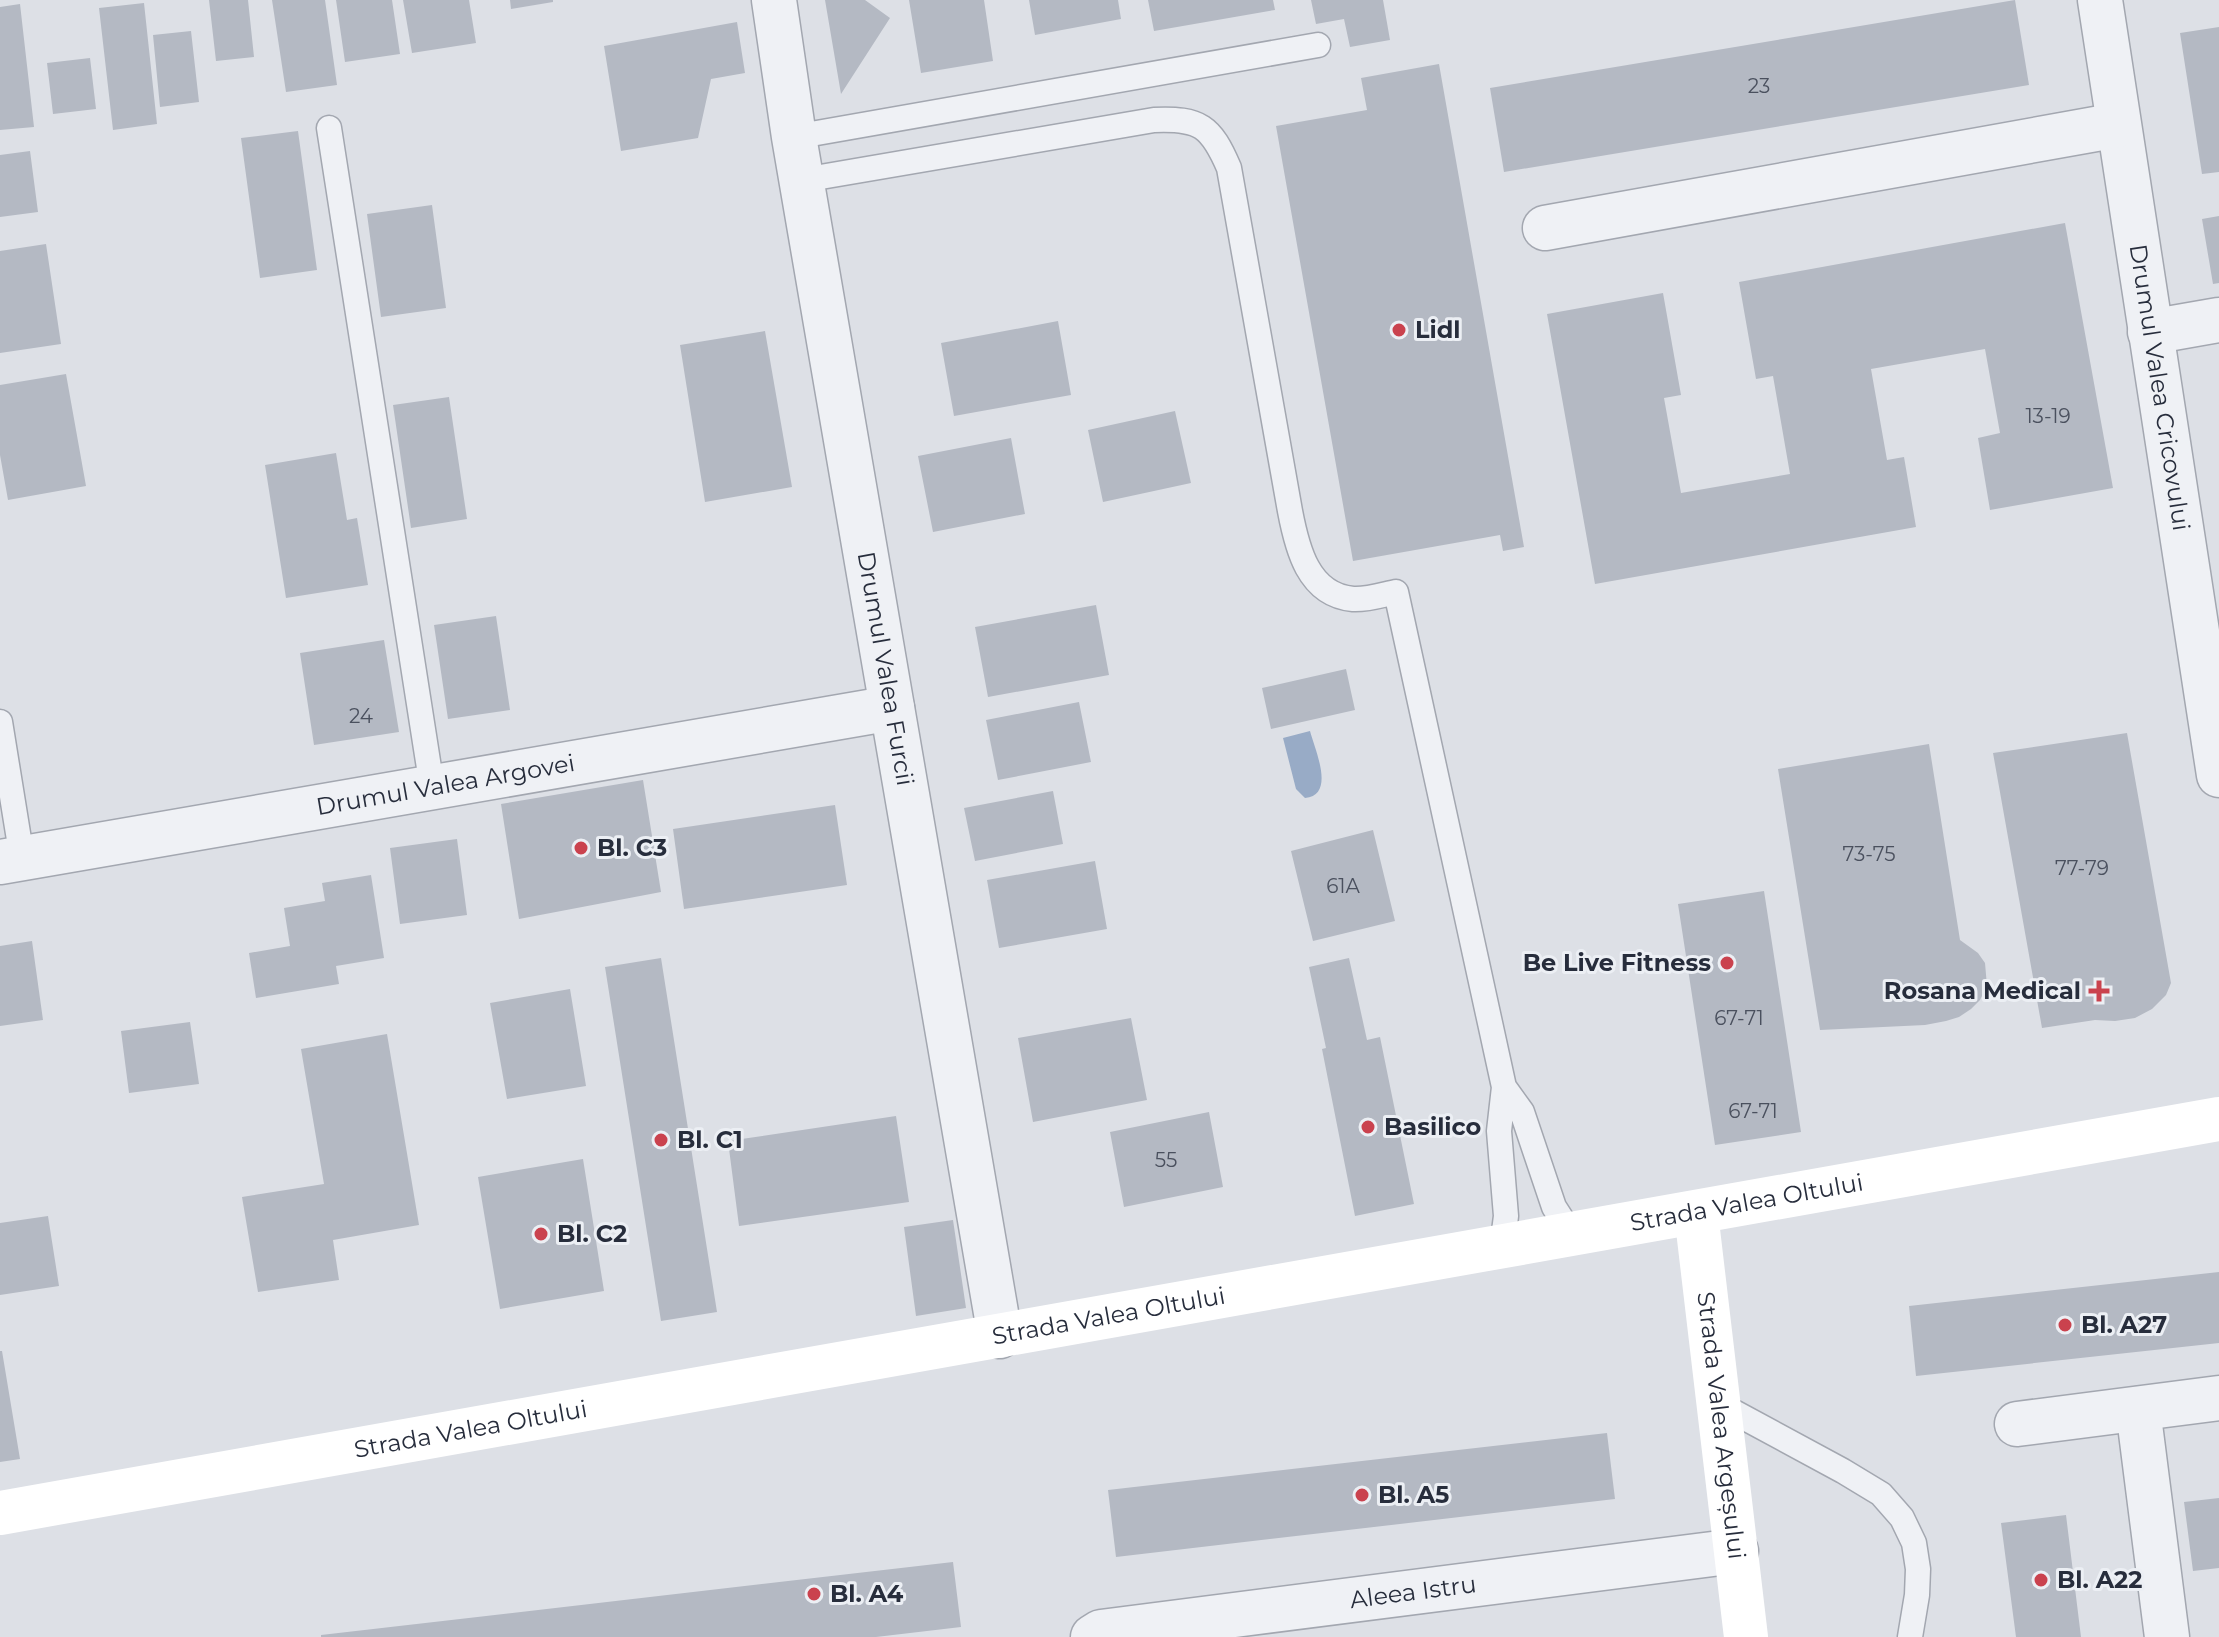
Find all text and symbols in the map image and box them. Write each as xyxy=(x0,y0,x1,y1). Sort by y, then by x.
house number: 23 xyxy=(1748,74,1770,98)
street label: Drumul Valea Cricovului xyxy=(2124,242,2196,533)
place label: Lidl xyxy=(1415,315,1461,344)
marker: Lidl xyxy=(1390,321,1408,339)
house number: 13-19 xyxy=(2025,404,2071,428)
street label: Drumul Valea Furcii xyxy=(851,549,920,788)
house number: 24 xyxy=(349,704,373,728)
street label: Drumul Valea Argovei xyxy=(314,748,577,821)
place label: Bl. C3 xyxy=(597,833,667,862)
marker: Bl. C3 xyxy=(572,839,590,857)
house number: 73-75 xyxy=(1842,842,1896,866)
house number: 77-79 xyxy=(2055,856,2109,880)
house number: 61A xyxy=(1326,874,1361,898)
place label: Be Live Fitness xyxy=(1523,948,1711,977)
marker: Be Live Fitness xyxy=(1718,954,1736,972)
place label: Rosana Medical xyxy=(1884,976,2081,1005)
marker: Rosana Medical xyxy=(2088,980,2110,1002)
house number: 67-71 xyxy=(1714,1006,1764,1030)
house number: 67-71 xyxy=(1728,1099,1778,1123)
place label: Basilico xyxy=(1384,1112,1481,1141)
marker: Basilico xyxy=(1359,1118,1377,1136)
place label: Bl. C1 xyxy=(677,1125,743,1154)
marker: Bl. C1 xyxy=(652,1131,670,1149)
house number: 55 xyxy=(1155,1148,1177,1172)
street label: Strada Valea Oltului xyxy=(1628,1167,1865,1237)
place label: Bl. C2 xyxy=(557,1219,627,1248)
marker: Bl. C2 xyxy=(532,1225,550,1243)
street label: Strada Valea Oltului xyxy=(990,1281,1227,1351)
street label: Strada Valea Argeșului xyxy=(1691,1290,1752,1561)
place label: Bl. A27 xyxy=(2081,1310,2167,1339)
marker: Bl. A27 xyxy=(2056,1316,2074,1334)
street label: Strada Valea Oltului xyxy=(352,1394,589,1464)
place label: Bl. A5 xyxy=(1378,1480,1449,1509)
marker: Bl. A5 xyxy=(1353,1486,1371,1504)
place label: Bl. A22 xyxy=(2057,1565,2142,1594)
street label: Aleea Istru xyxy=(1348,1569,1478,1614)
marker: Bl. A22 xyxy=(2032,1571,2050,1589)
place label: Bl. A4 xyxy=(830,1579,904,1608)
marker: Bl. A4 xyxy=(805,1585,823,1603)

